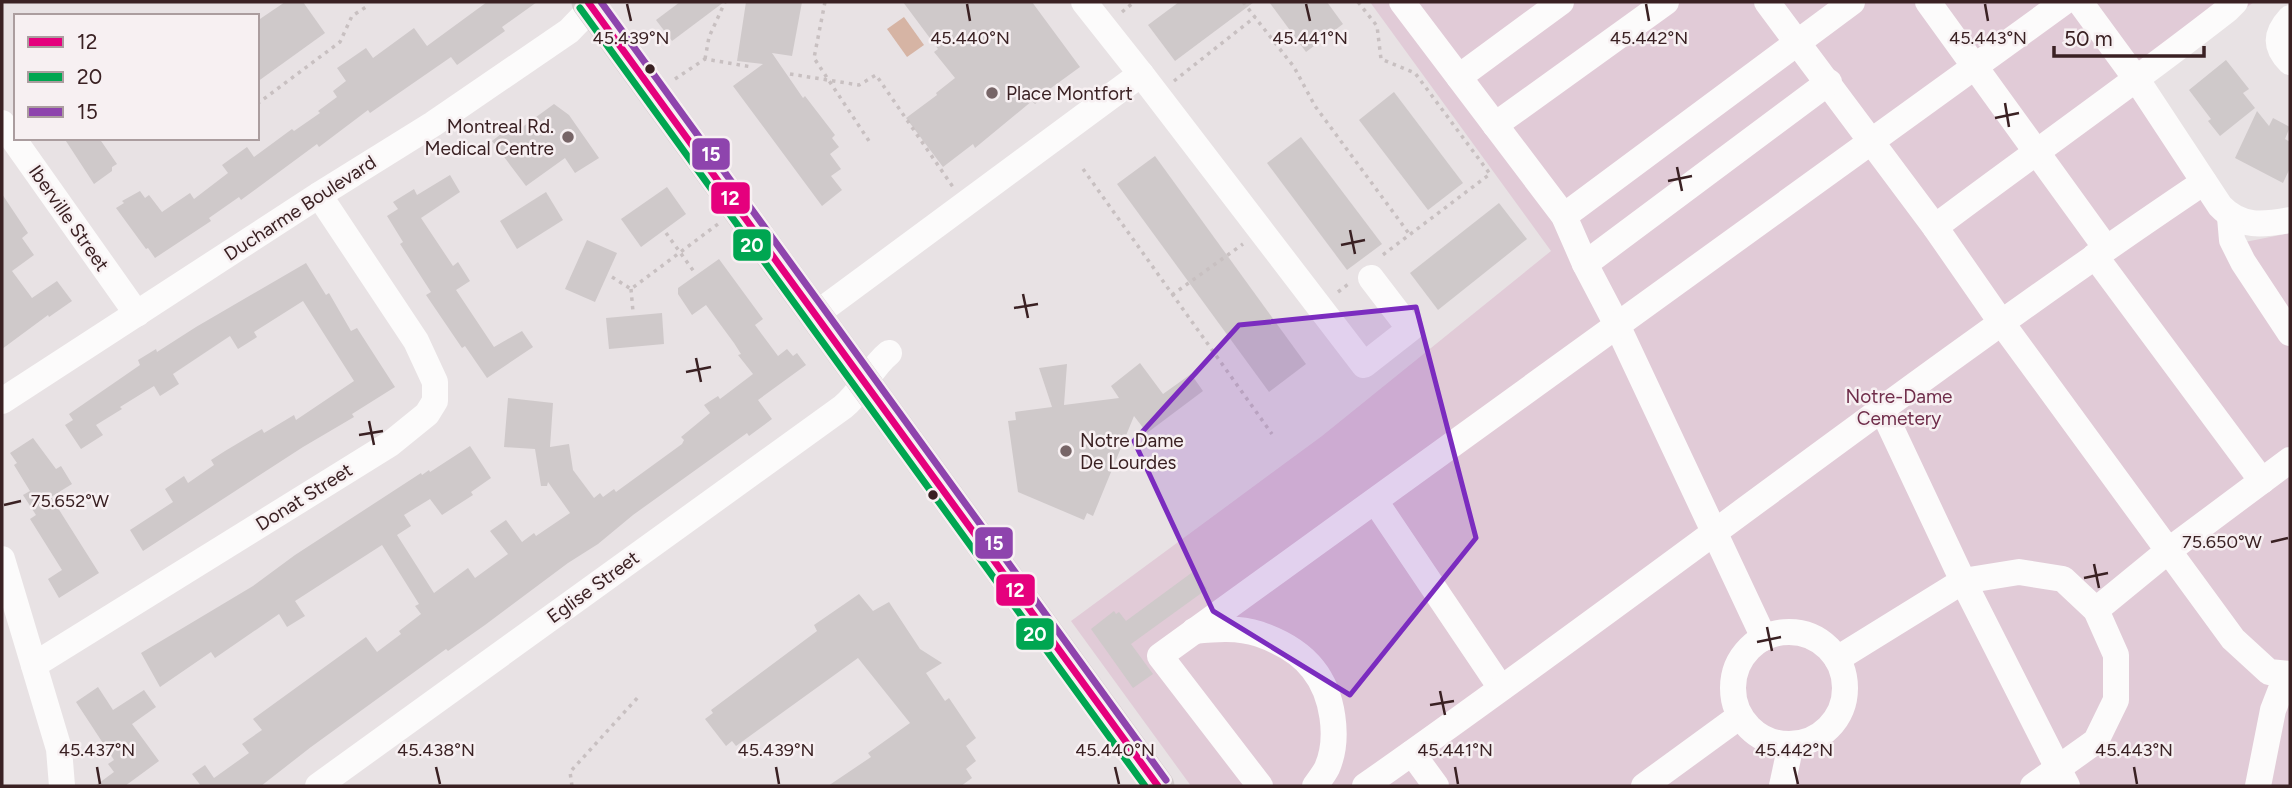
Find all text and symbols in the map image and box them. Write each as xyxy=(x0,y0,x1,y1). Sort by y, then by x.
legend xyxy=(14,14,259,140)
scale bar xyxy=(2054,14,2204,58)
text: 50 m xyxy=(2064,26,2113,51)
text: 45.439°N xyxy=(592,27,670,49)
text: 45.440°N xyxy=(930,27,1010,49)
text: 45.441°N xyxy=(1272,27,1348,49)
text: 45.442°N xyxy=(1610,27,1688,49)
text: 45.443°N xyxy=(1949,27,2027,49)
text: 12 xyxy=(77,29,97,54)
unlabelled marker xyxy=(643,62,657,76)
text: 20 xyxy=(77,64,102,89)
place label: Place Montfort xyxy=(1006,82,1133,105)
marker: Place Montfort xyxy=(984,85,1000,101)
text: 15 xyxy=(77,99,98,124)
place label: Montreal Rd. Medical Centre xyxy=(425,115,554,160)
marker: Montreal Rd. Medical Centre xyxy=(560,129,576,145)
line badge: 15 xyxy=(691,137,731,171)
text: 15 xyxy=(701,143,721,166)
street label: Ducharme Boulevard xyxy=(220,150,380,266)
street label: Iberville Street xyxy=(24,161,114,275)
line badge: 12 xyxy=(710,181,751,215)
text: 12 xyxy=(720,187,740,210)
line badge: 20 xyxy=(732,228,772,262)
text: 20 xyxy=(740,234,764,257)
park label: Notre-Dame Cemetery xyxy=(1846,385,1952,430)
place label: Notre Dame De Lourdes xyxy=(1080,429,1184,474)
marker: Notre Dame De Lourdes xyxy=(1058,443,1074,459)
street label: Donat Street xyxy=(251,458,357,536)
unlabelled marker xyxy=(926,488,940,502)
text: 75.652°W xyxy=(31,490,110,512)
line badge: 15 xyxy=(974,526,1014,560)
text: 75.650°W xyxy=(2182,531,2263,553)
text: 15 xyxy=(984,532,1004,555)
street label: Eglise Street xyxy=(543,546,643,628)
line badge: 12 xyxy=(995,573,1036,607)
text: 12 xyxy=(1005,579,1025,602)
line badge: 20 xyxy=(1015,617,1055,651)
text: 20 xyxy=(1023,623,1047,646)
text: 45.437°N xyxy=(59,739,135,761)
text: 45.438°N xyxy=(397,739,475,761)
text: 45.439°N xyxy=(737,739,815,761)
text: 45.440°N xyxy=(1075,739,1155,761)
text: 45.441°N xyxy=(1417,739,1493,761)
text: 45.442°N xyxy=(1755,739,1833,761)
text: 45.443°N xyxy=(2095,739,2173,761)

